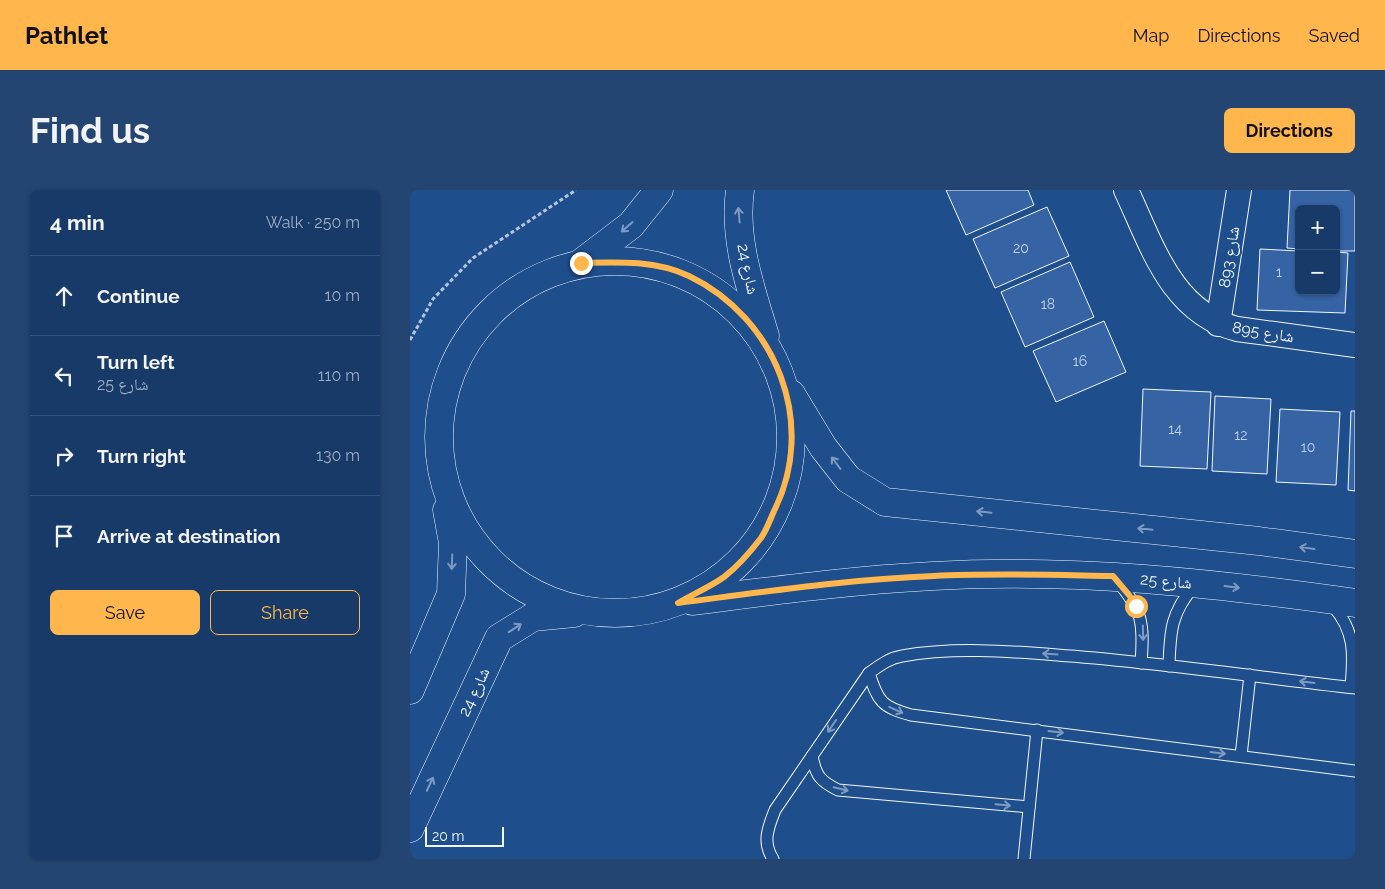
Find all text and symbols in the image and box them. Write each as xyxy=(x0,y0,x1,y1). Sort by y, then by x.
text: Pathlet xyxy=(25,21,108,50)
text: Map xyxy=(1133,25,1169,46)
text: Directions xyxy=(1197,25,1281,46)
text: Saved xyxy=(1309,25,1360,46)
button: Directions xyxy=(1224,108,1355,153)
text: Find us xyxy=(30,110,150,151)
map controls xyxy=(1295,205,1340,295)
button: + xyxy=(1295,205,1340,250)
one-way arrow xyxy=(734,207,744,223)
text: 4 min xyxy=(50,210,105,235)
text: Walk · 250 m xyxy=(266,213,360,232)
one-way arrow xyxy=(621,221,634,232)
street label: شارع 893 xyxy=(1215,225,1244,289)
house number: 20 xyxy=(1013,240,1029,256)
street label: شارع 24 xyxy=(732,242,763,296)
button: − xyxy=(1295,250,1340,295)
route end xyxy=(570,252,593,275)
house number: 1 xyxy=(1276,264,1282,280)
icon: ahead xyxy=(50,282,78,310)
text: Continue xyxy=(97,285,180,307)
text: 10 m xyxy=(325,286,360,305)
house number: 18 xyxy=(1041,296,1055,312)
street label: شارع 895 xyxy=(1231,318,1295,347)
text: Turn left xyxy=(97,351,174,373)
house number: 16 xyxy=(1073,353,1087,369)
icon: left xyxy=(50,362,78,390)
text: 110 m xyxy=(318,366,360,385)
text: شارع 25 xyxy=(97,375,149,394)
house number: 14 xyxy=(1168,421,1182,437)
house number: 12 xyxy=(1234,427,1248,443)
house number: 10 xyxy=(1301,439,1315,455)
icon: right xyxy=(50,442,78,470)
text: Turn right xyxy=(97,445,186,467)
text: 130 m xyxy=(316,446,360,465)
one-way arrow xyxy=(830,457,841,470)
one-way arrow xyxy=(976,507,992,517)
icon: arrive xyxy=(50,522,78,550)
one-way arrow xyxy=(1138,524,1154,534)
text: Arrive at destination xyxy=(97,525,281,547)
one-way arrow xyxy=(1299,542,1315,552)
one-way arrow xyxy=(447,553,457,569)
street label: شارع 25 xyxy=(1139,569,1193,594)
one-way arrow xyxy=(1224,582,1240,592)
button: Save xyxy=(50,590,200,635)
button: Share xyxy=(210,590,360,635)
route start xyxy=(1125,595,1148,618)
one-way arrow xyxy=(508,623,522,633)
one-way arrow xyxy=(1138,624,1148,640)
one-way arrow xyxy=(1042,650,1058,659)
street label: شارع 24 xyxy=(454,665,494,720)
one-way arrow xyxy=(1299,677,1315,687)
one-way arrow xyxy=(888,705,903,715)
one-way arrow xyxy=(827,719,838,733)
one-way arrow xyxy=(1048,728,1064,738)
one-way arrow xyxy=(1209,748,1225,758)
one-way arrow xyxy=(426,777,436,792)
one-way arrow xyxy=(833,785,849,794)
one-way arrow xyxy=(994,800,1010,809)
scale bar xyxy=(425,824,504,847)
text: 20 m xyxy=(432,828,464,844)

